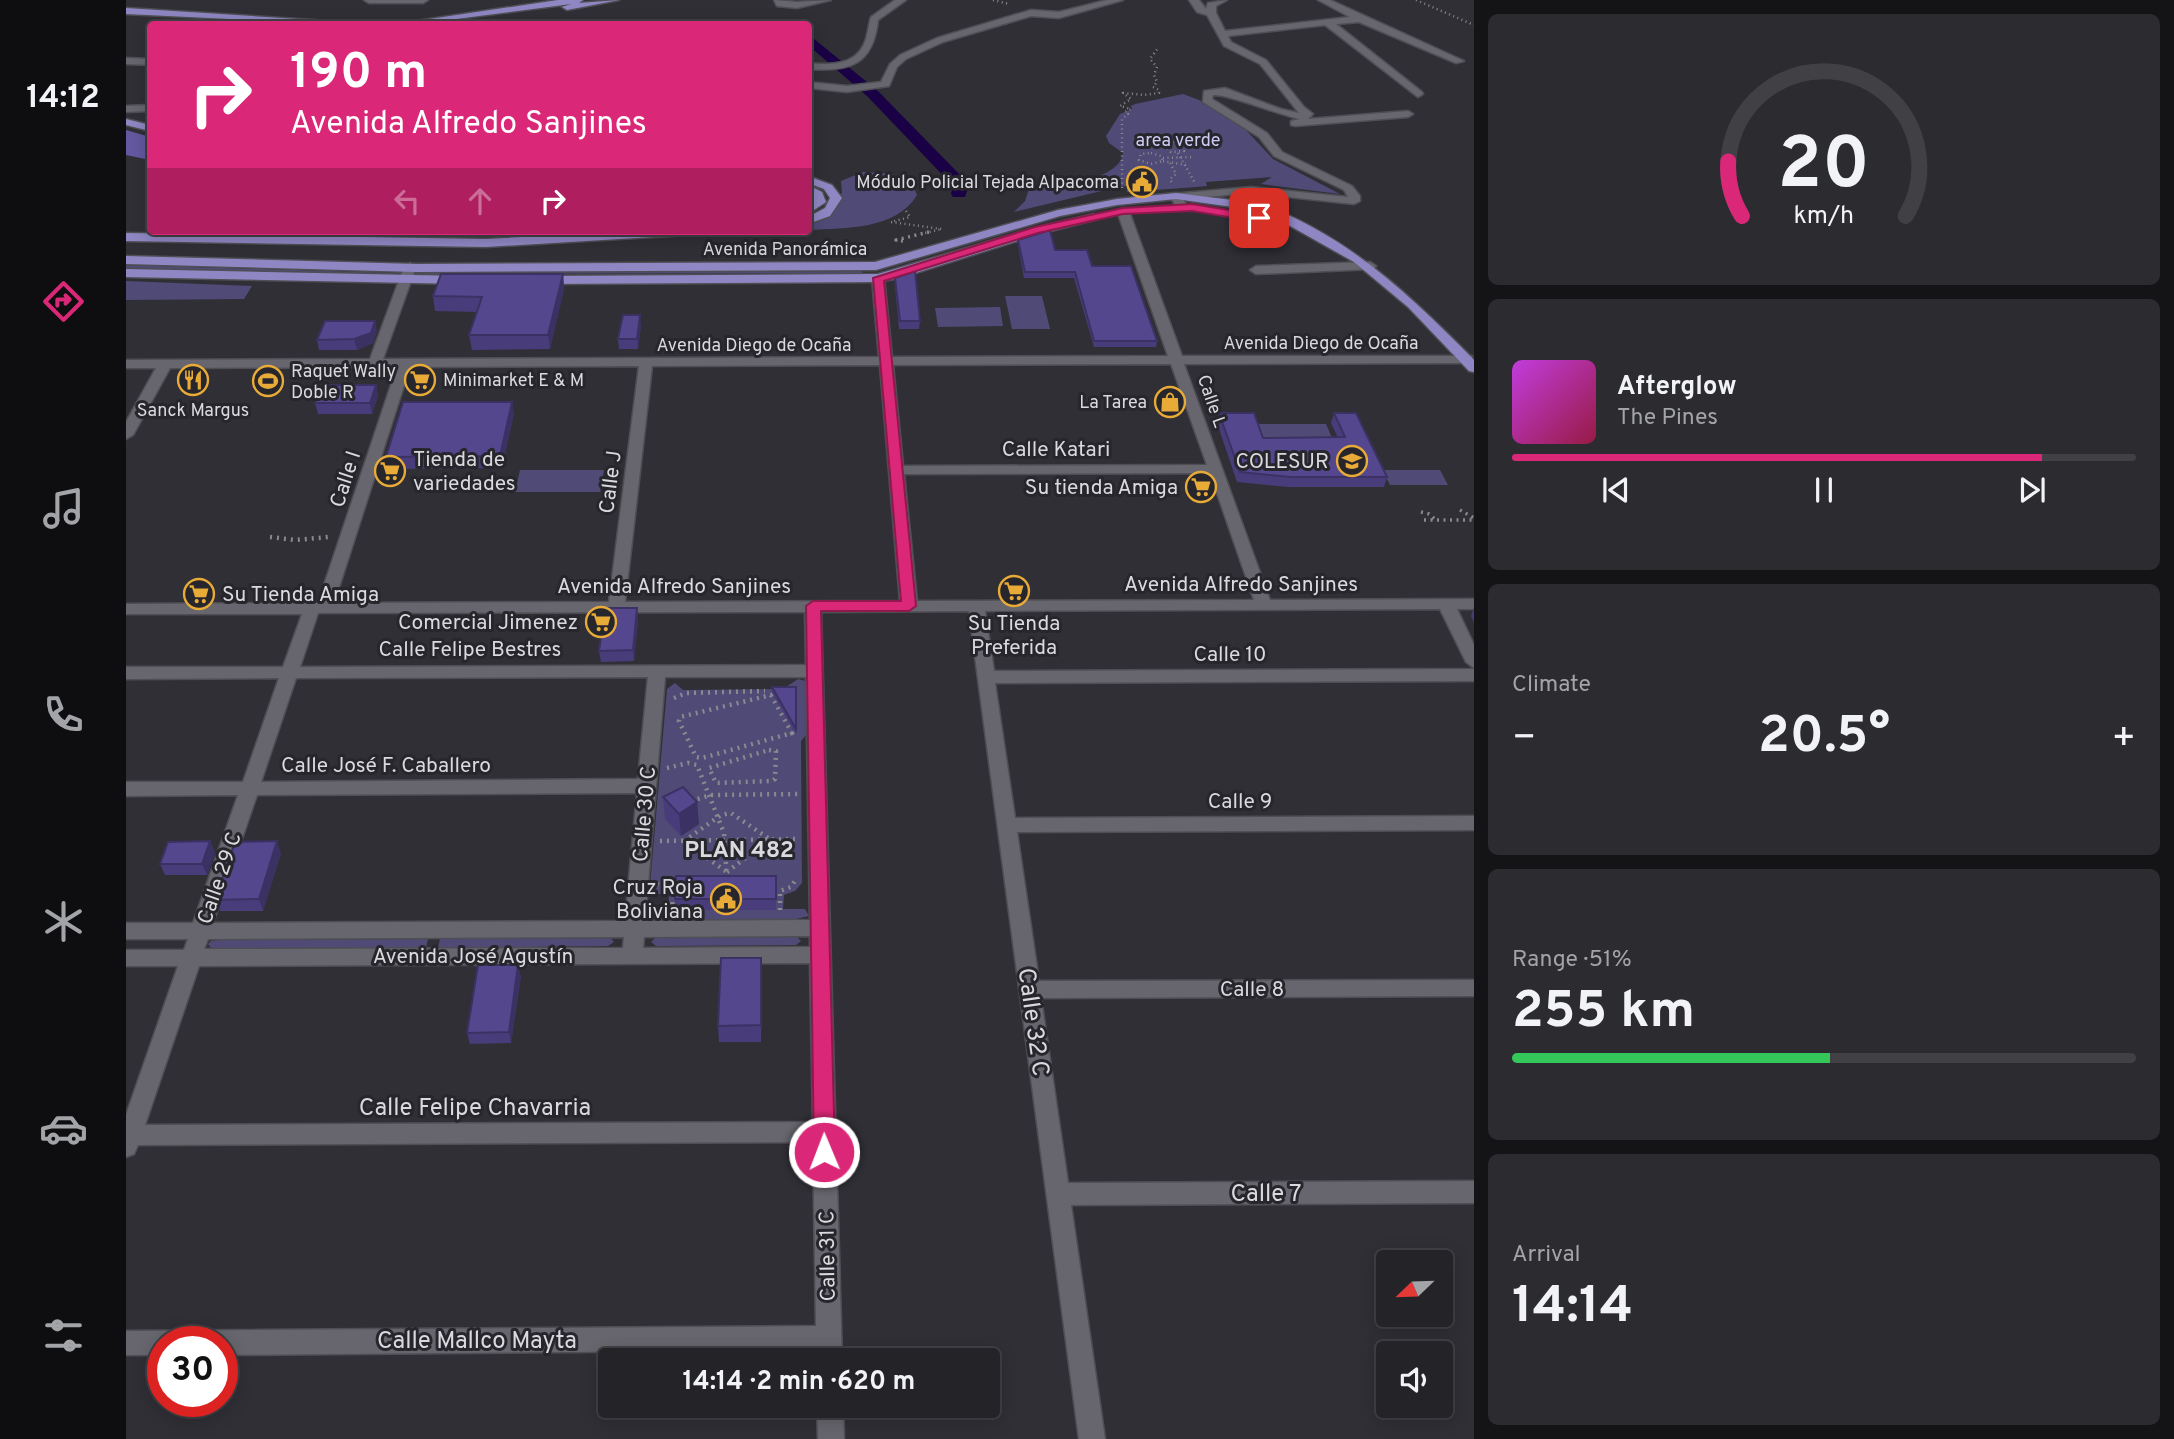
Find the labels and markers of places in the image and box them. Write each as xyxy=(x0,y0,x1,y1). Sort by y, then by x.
public building icon: Módulo Policial Tejada Alpacoma xyxy=(1125,165,1159,199)
place label: Módulo Policial Tejada Alpacoma xyxy=(856,172,1119,195)
pin xyxy=(1229,188,1289,248)
place label: Raquet Wally Doble R xyxy=(291,361,396,405)
restaurant icon: Sanck Margus xyxy=(176,363,210,397)
supermarket icon: Minimarket E & M xyxy=(403,363,437,397)
sports icon: Raquet Wally Doble R xyxy=(251,364,285,398)
place label: Minimarket E & M xyxy=(443,370,584,393)
shop icon: La Tarea xyxy=(1153,385,1187,419)
place label: La Tarea xyxy=(1079,392,1147,415)
place label: Sanck Margus xyxy=(137,400,249,423)
school or university icon: COLESUR xyxy=(1335,444,1369,478)
place label: Tienda de variedades xyxy=(413,447,516,498)
place label: COLESUR xyxy=(1235,449,1329,476)
supermarket icon: Tienda de variedades xyxy=(373,454,407,488)
supermarket icon: Su tienda Amiga xyxy=(1184,470,1218,504)
place label: Su tienda Amiga xyxy=(1025,475,1178,502)
supermarket icon: Su Tienda Preferida xyxy=(997,574,1031,608)
supermarket icon: Su Tienda Amiga xyxy=(182,577,216,611)
place label: Su Tienda Amiga xyxy=(222,582,379,609)
supermarket icon: Comercial Jimenez xyxy=(584,605,618,639)
place label: Comercial Jimenez xyxy=(398,610,578,637)
place label: Su Tienda Preferida xyxy=(968,611,1060,662)
place label: Cruz Roja Boliviana xyxy=(613,875,703,926)
public building icon: Cruz Roja Boliviana xyxy=(709,882,743,916)

